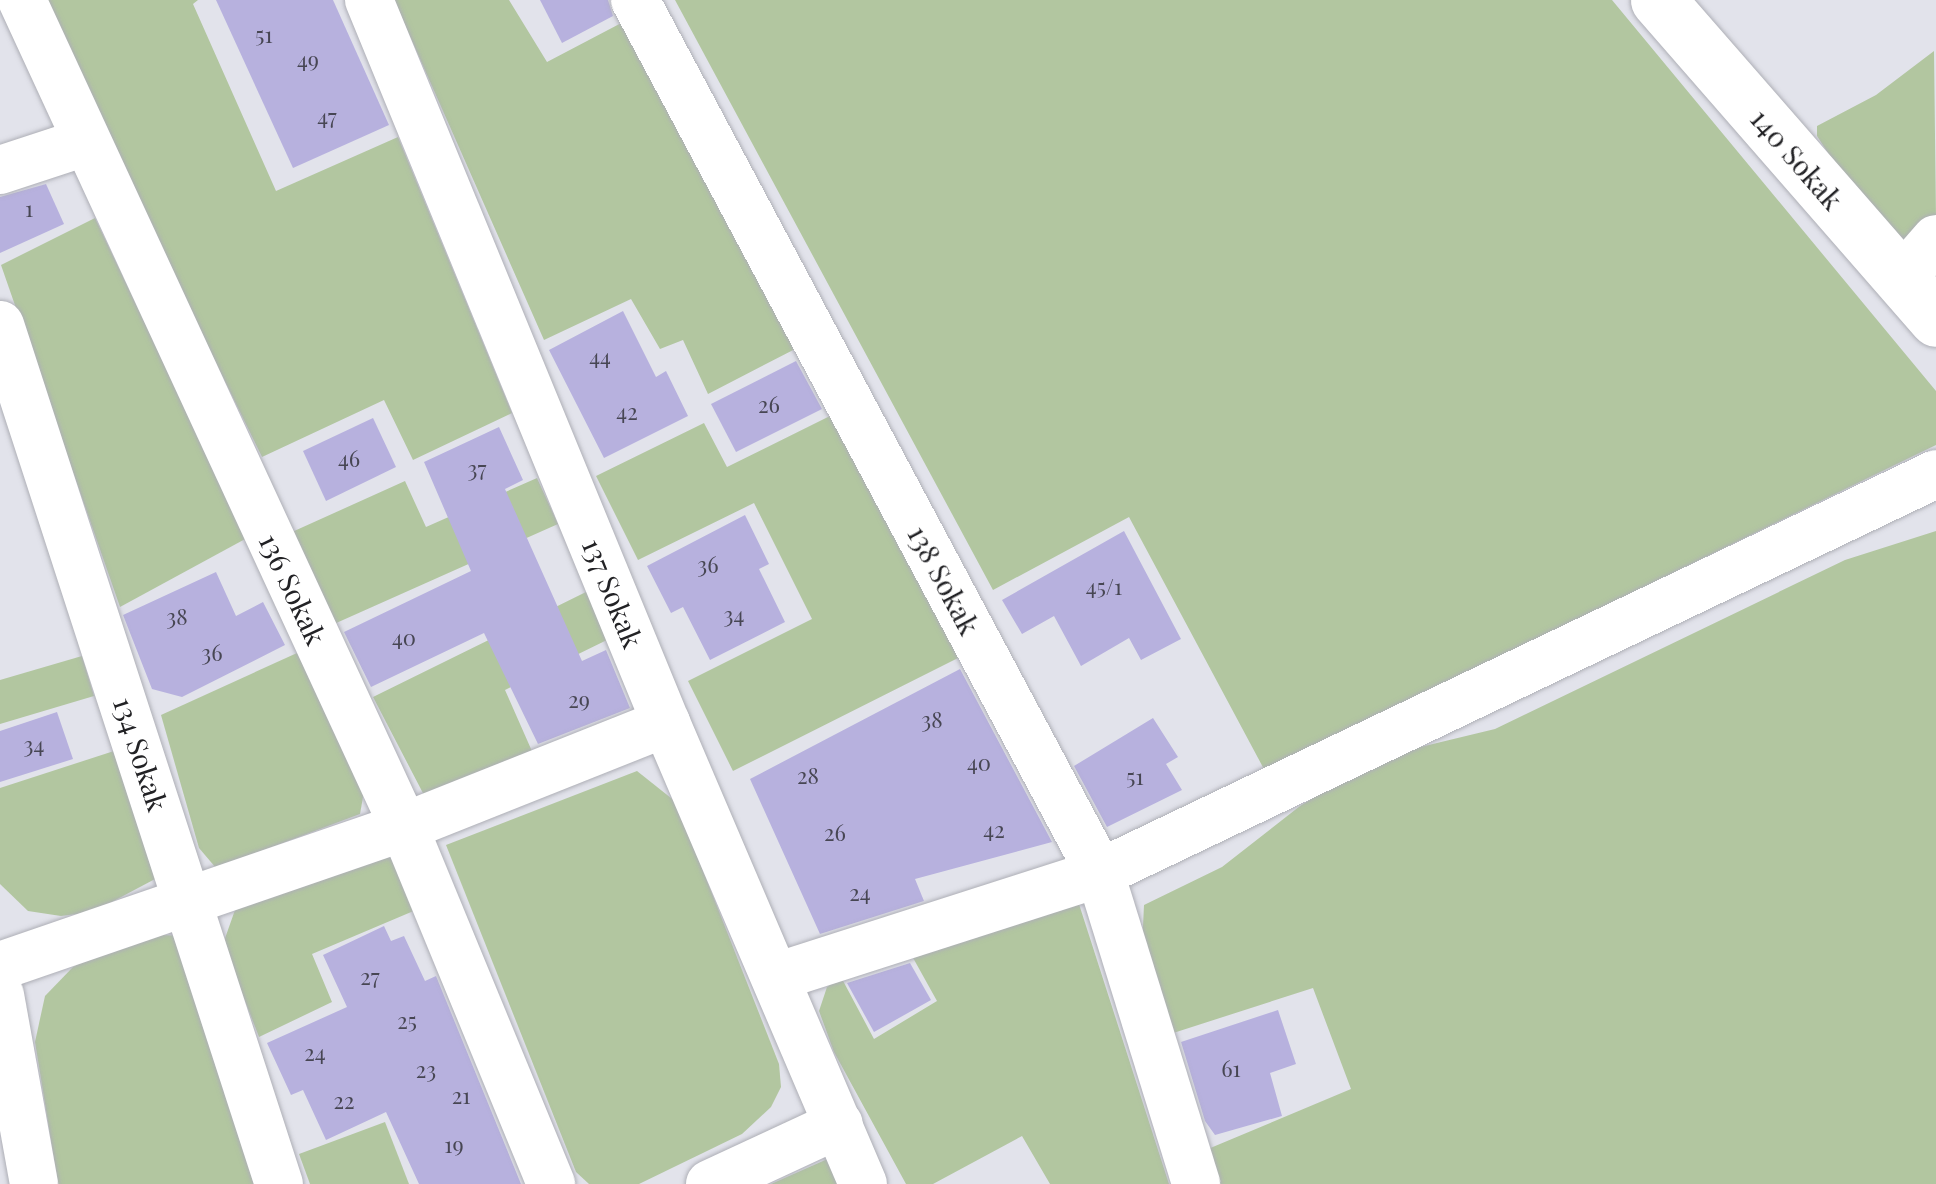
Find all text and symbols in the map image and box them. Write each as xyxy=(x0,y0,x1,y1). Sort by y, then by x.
house number: 51 xyxy=(255,22,273,48)
house number: 49 xyxy=(297,47,319,73)
street label: 140 Sokak xyxy=(1744,102,1850,216)
house number: 47 xyxy=(317,104,337,130)
house number: 1 xyxy=(25,196,33,222)
house number: 44 xyxy=(589,344,611,370)
house number: 26 xyxy=(758,392,780,418)
house number: 42 xyxy=(616,399,638,425)
house number: 46 xyxy=(338,446,360,472)
house number: 37 xyxy=(468,456,486,482)
street label: 138 Sokak xyxy=(901,520,987,640)
street label: 136 Sokak xyxy=(253,528,333,650)
street label: 137 Sokak xyxy=(576,533,650,653)
house number: 36 xyxy=(697,552,719,578)
house number: 45/1 xyxy=(1086,574,1122,600)
house number: 34 xyxy=(724,602,744,628)
house number: 38 xyxy=(166,604,188,630)
house number: 40 xyxy=(392,625,416,651)
house number: 36 xyxy=(201,640,223,666)
house number: 29 xyxy=(568,687,590,713)
street label: 134 Sokak xyxy=(107,693,175,815)
house number: 38 xyxy=(921,707,943,733)
house number: 34 xyxy=(24,732,44,758)
house number: 40 xyxy=(967,750,991,776)
house number: 28 xyxy=(797,763,819,789)
house number: 51 xyxy=(1126,764,1144,790)
house number: 42 xyxy=(983,817,1005,843)
house number: 26 xyxy=(824,820,846,846)
house number: 24 xyxy=(849,880,871,906)
house number: 27 xyxy=(360,964,380,990)
house number: 25 xyxy=(397,1008,417,1034)
house number: 24 xyxy=(304,1040,326,1066)
house number: 61 xyxy=(1221,1056,1241,1082)
house number: 23 xyxy=(416,1057,436,1083)
house number: 21 xyxy=(452,1083,470,1109)
house number: 22 xyxy=(333,1088,355,1114)
house number: 19 xyxy=(444,1132,464,1158)

